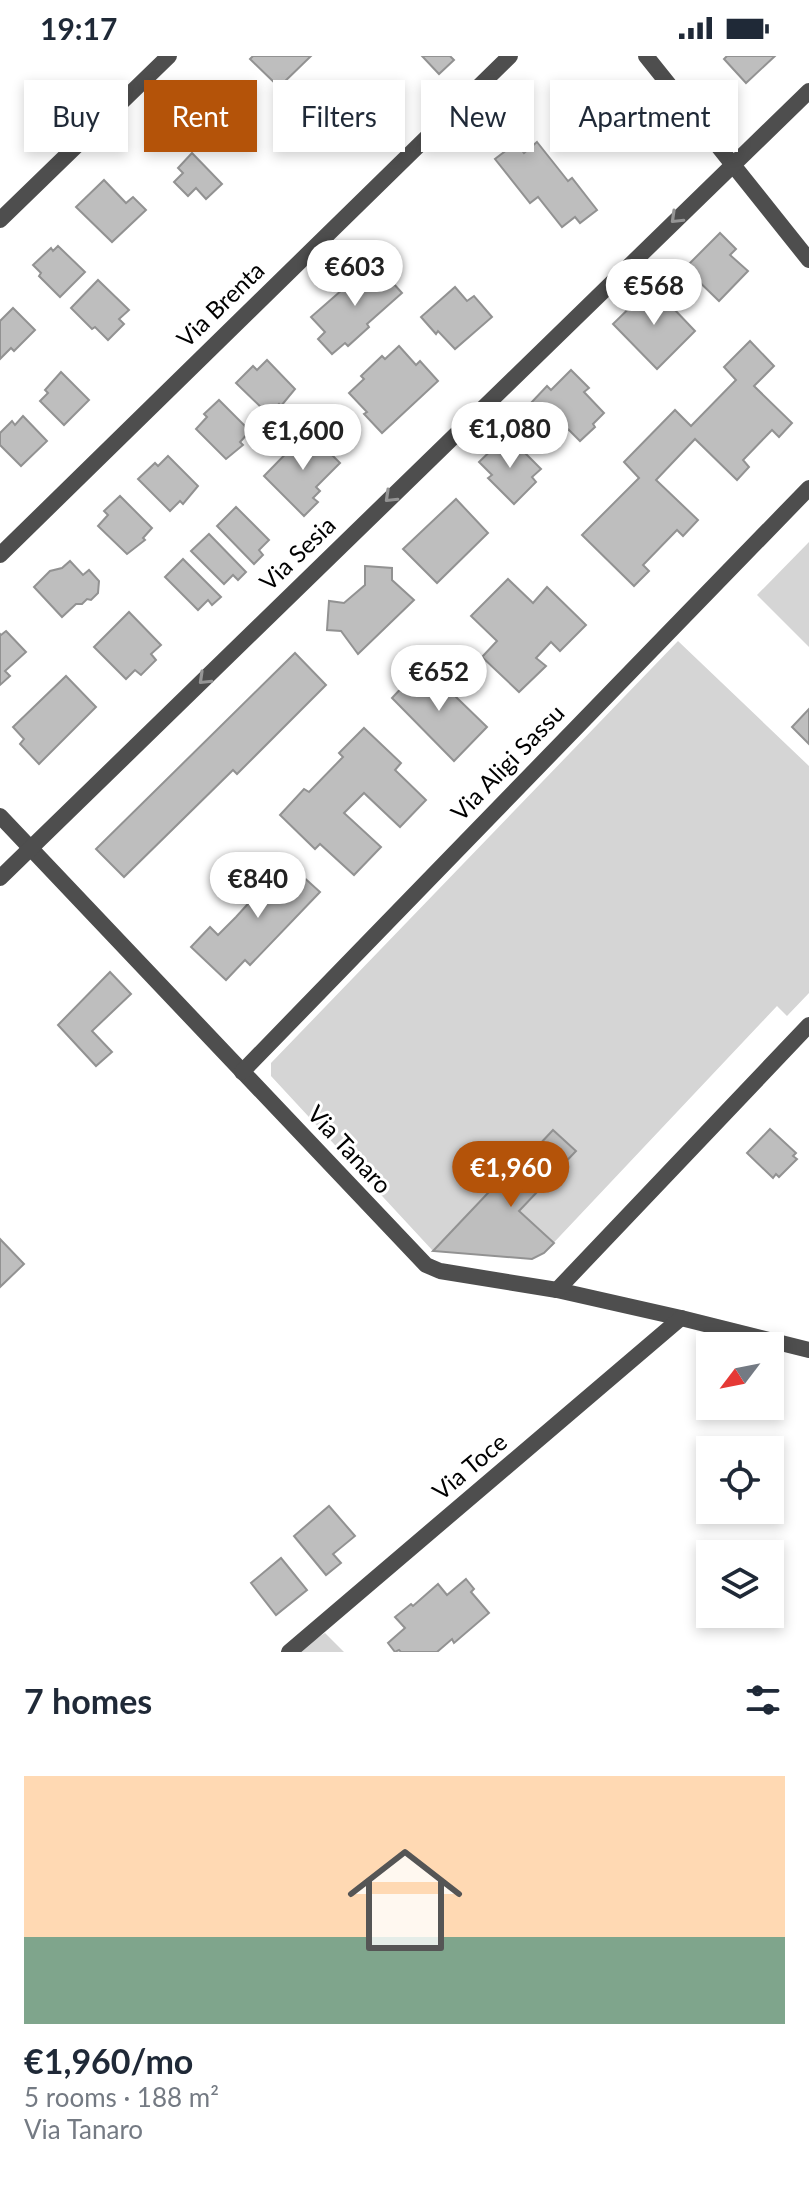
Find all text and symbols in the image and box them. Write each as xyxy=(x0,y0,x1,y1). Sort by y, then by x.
text: 19:17 xyxy=(40,10,117,46)
chip: Buy xyxy=(24,80,128,152)
chip: Rent xyxy=(144,80,257,152)
chip: Filters xyxy=(273,80,405,152)
chip: New xyxy=(421,80,534,152)
chip: Apartment xyxy=(550,80,738,152)
one-way arrow xyxy=(671,209,685,223)
pin: €603 xyxy=(308,240,402,308)
text: €603 xyxy=(325,250,385,282)
street label: Via Brenta xyxy=(170,255,270,353)
pin: €568 xyxy=(607,259,701,327)
text: €568 xyxy=(624,269,684,301)
pin: €1,080 xyxy=(445,402,575,470)
pin: €1,600 xyxy=(238,404,368,472)
text: €1,080 xyxy=(469,412,551,444)
text: €1,600 xyxy=(262,414,344,446)
one-way arrow xyxy=(385,488,399,503)
street label: Via Sesia xyxy=(253,510,341,596)
pin: €652 xyxy=(392,645,486,713)
text: €652 xyxy=(409,655,469,687)
one-way arrow xyxy=(199,670,213,684)
street label: Via Aligi Sassu xyxy=(444,698,570,826)
pin: €840 xyxy=(211,852,305,920)
text: €840 xyxy=(228,862,288,894)
street label: Via Tanaro xyxy=(302,1099,398,1199)
pin: €1,960 xyxy=(446,1141,576,1209)
text: €1,960 xyxy=(470,1151,552,1183)
north arrow xyxy=(696,1332,784,1420)
map controls xyxy=(696,1332,784,1628)
street label: Via Toce xyxy=(426,1426,512,1505)
button: locate xyxy=(696,1436,784,1524)
button: layers xyxy=(696,1540,784,1628)
icon: filters xyxy=(741,1678,785,1722)
text: 7 homes xyxy=(24,1680,152,1721)
icon: home xyxy=(333,1828,477,1972)
text: €1,960/mo xyxy=(24,2040,193,2081)
text: 5 rooms · 188 m² xyxy=(24,2081,219,2113)
text: Via Tanaro xyxy=(24,2113,143,2145)

